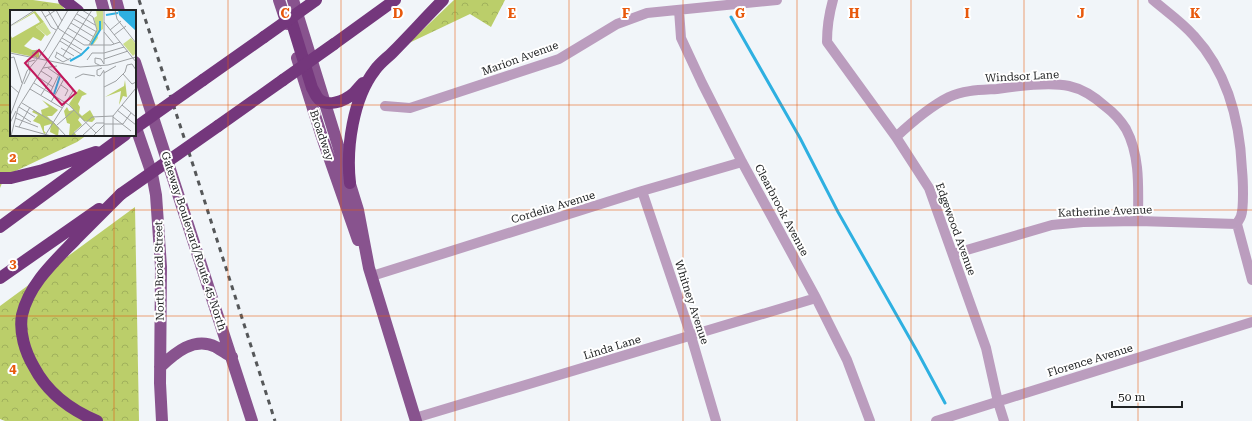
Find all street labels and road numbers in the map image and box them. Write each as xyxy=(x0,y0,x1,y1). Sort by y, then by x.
street label: Marion Avenue xyxy=(480,39,560,78)
street label: Windsor Lane xyxy=(985,68,1059,85)
street label: Broadway xyxy=(307,108,336,163)
street label: Gateway Boulevard/Route 45 North xyxy=(158,150,229,332)
street label: Clearbrook Avenue xyxy=(752,162,811,258)
street label: Edgewood Avenue xyxy=(933,181,978,277)
street label: Cordelia Avenue xyxy=(510,189,597,226)
street label: Katherine Avenue xyxy=(1058,203,1152,220)
street label: North Broad Street xyxy=(152,221,167,321)
street label: Whitney Avenue xyxy=(672,258,711,346)
street label: Linda Lane xyxy=(582,333,642,362)
street label: Florence Avenue xyxy=(1046,341,1134,380)

